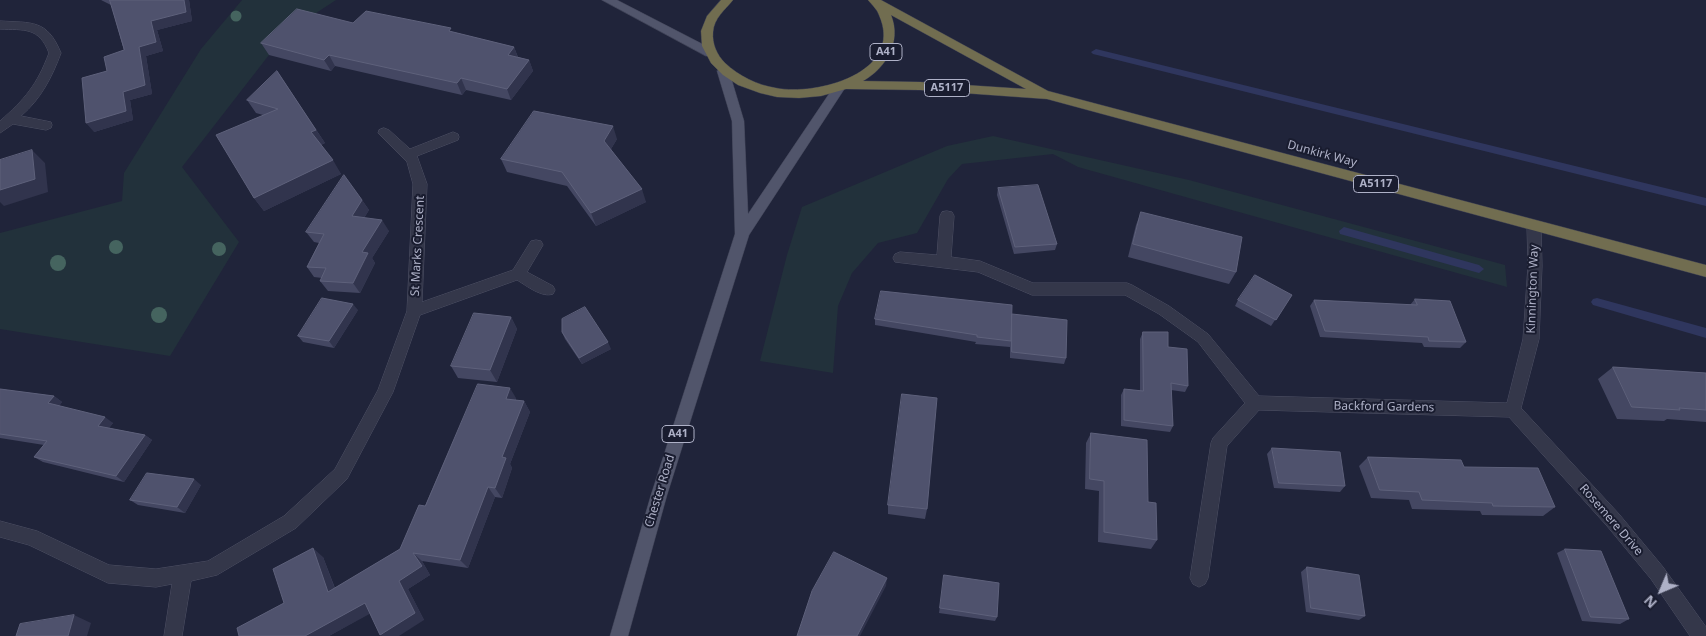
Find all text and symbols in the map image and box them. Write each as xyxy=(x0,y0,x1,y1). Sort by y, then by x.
road number: A41 xyxy=(870,44,902,61)
road number: A5117 xyxy=(924,80,970,96)
street label: Dunkirk Way xyxy=(1286,138,1358,170)
road number: A5117 xyxy=(1354,175,1398,192)
street label: St Marks Crescent xyxy=(408,195,428,297)
street label: Kinnington Way xyxy=(1524,244,1542,334)
street label: Backford Gardens xyxy=(1333,399,1435,415)
road number: A41 xyxy=(662,426,694,442)
street label: Chester Road xyxy=(642,453,678,529)
street label: Rosemere Drive xyxy=(1576,482,1646,558)
north arrow xyxy=(1636,566,1686,616)
text: N xyxy=(1639,591,1661,613)

